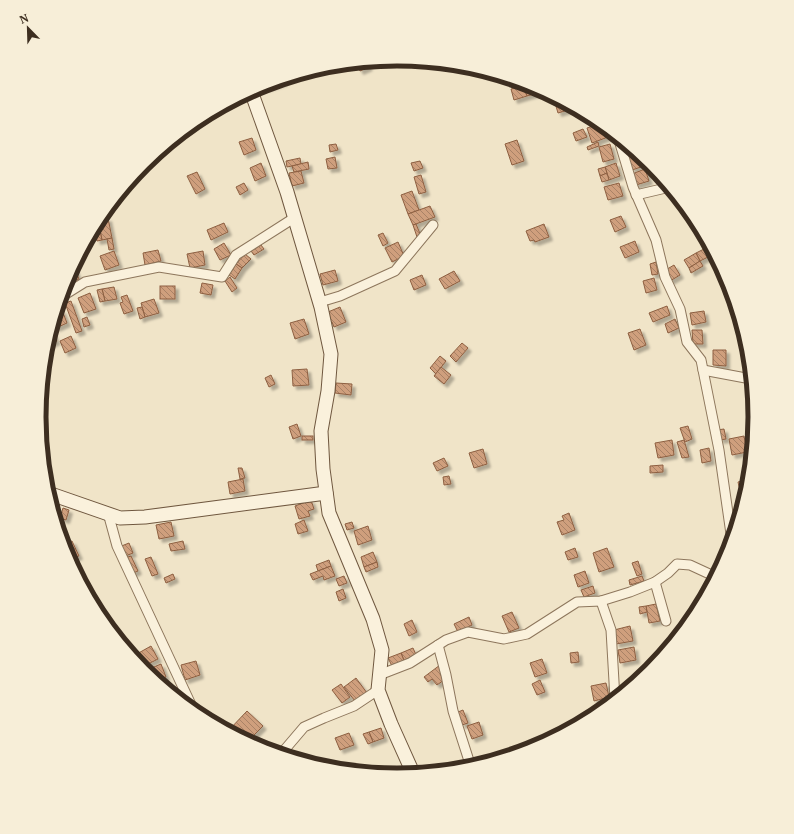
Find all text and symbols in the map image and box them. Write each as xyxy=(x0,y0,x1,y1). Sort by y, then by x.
north arrow xyxy=(8,8,48,48)
text: N xyxy=(18,10,31,27)

